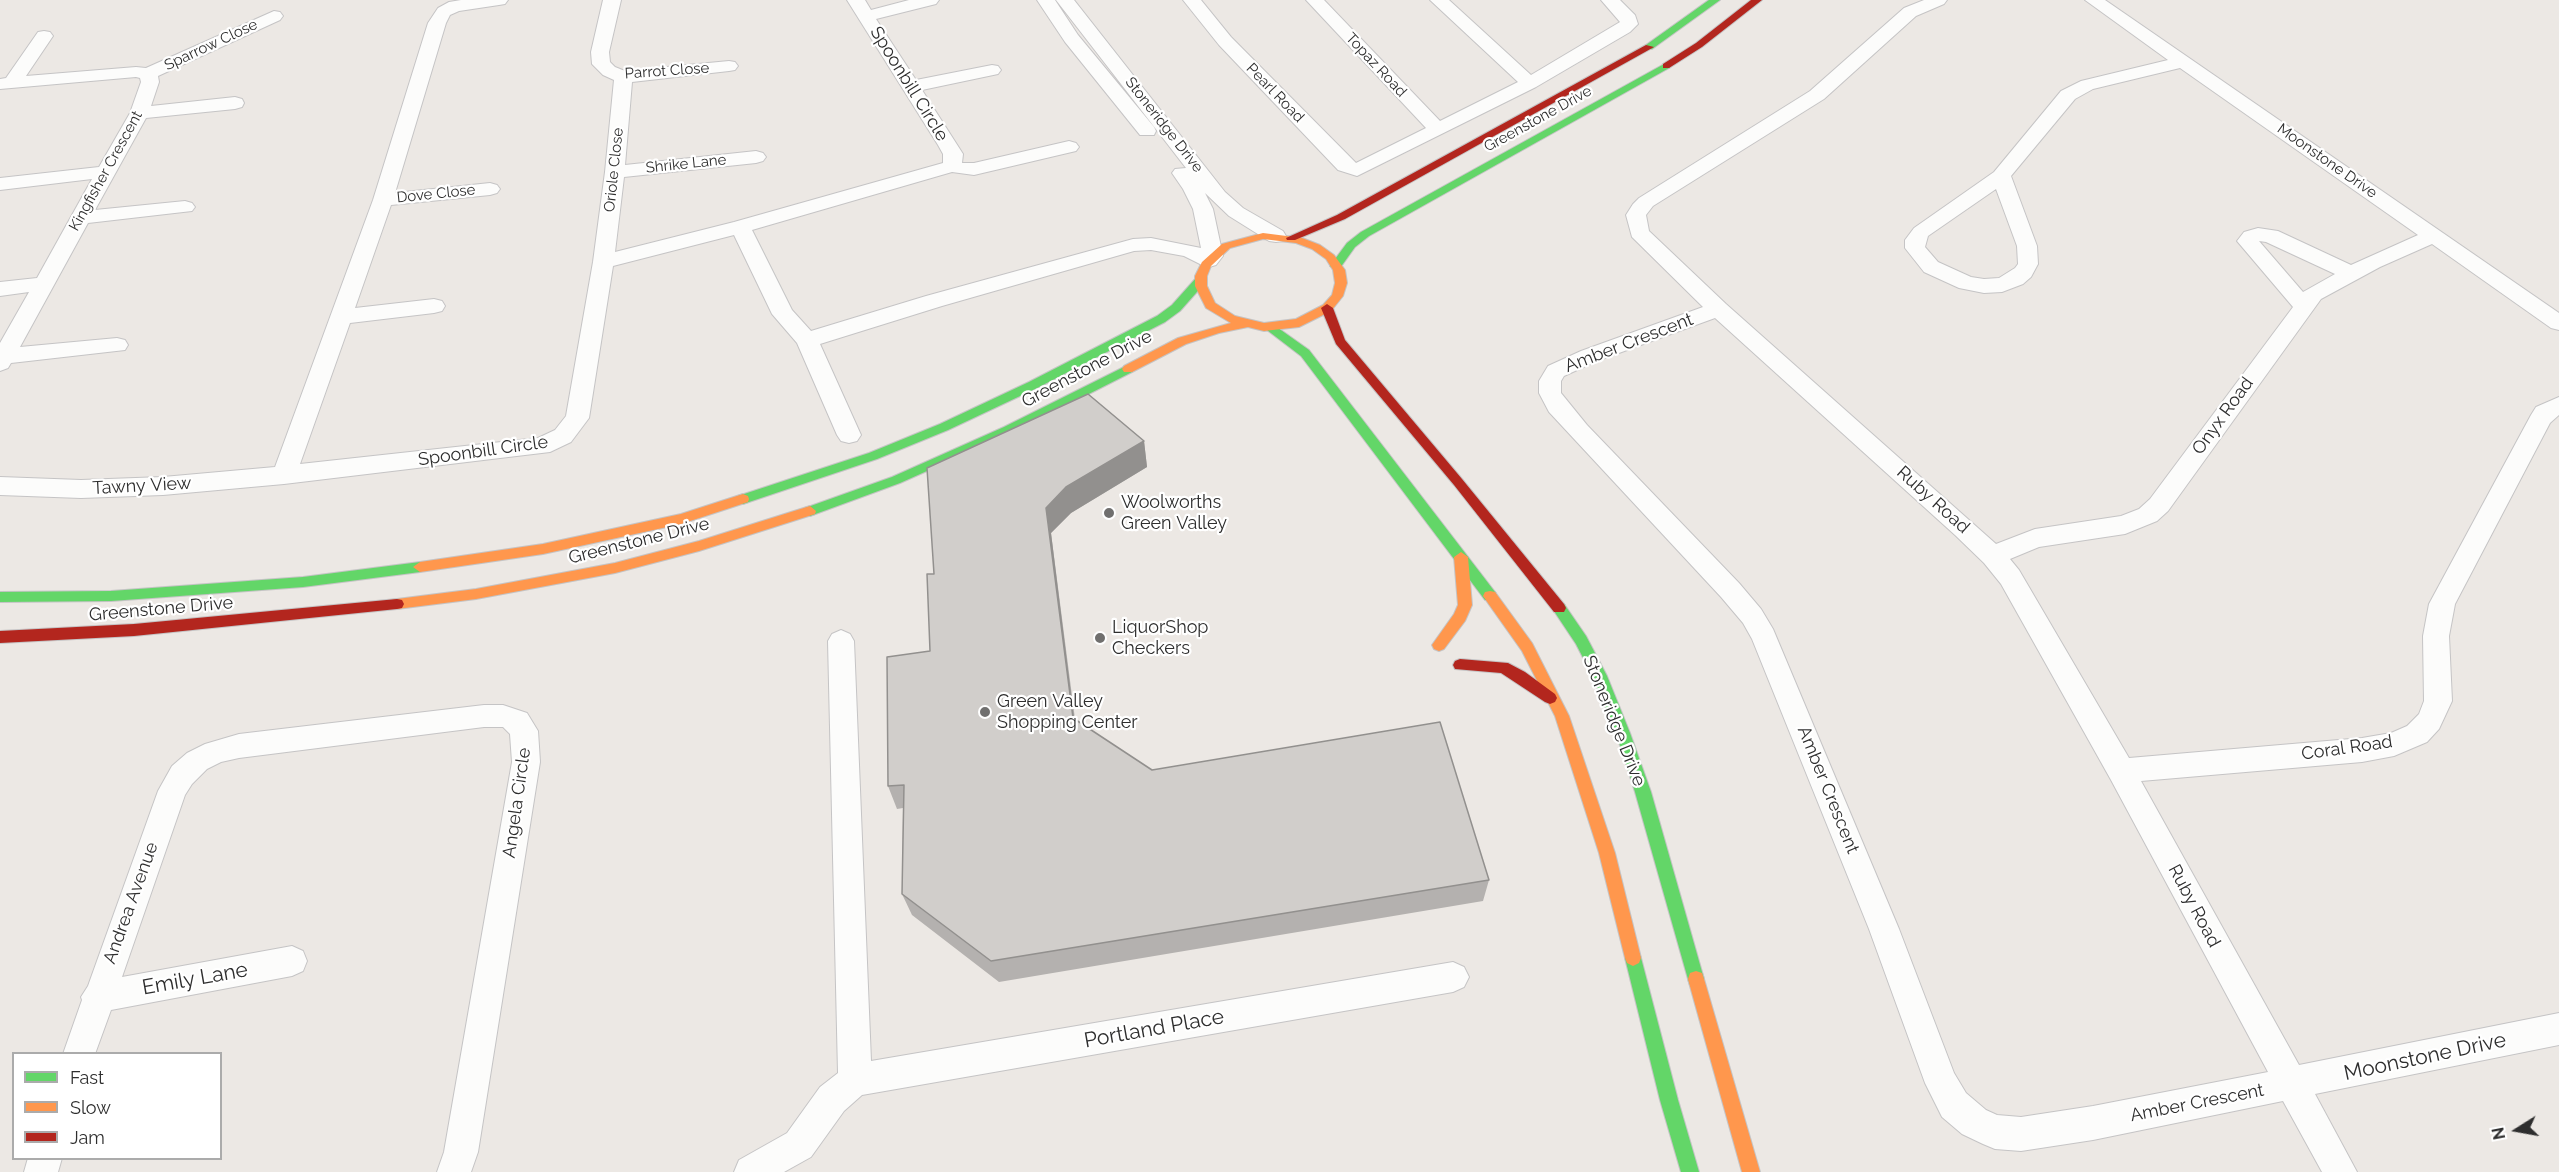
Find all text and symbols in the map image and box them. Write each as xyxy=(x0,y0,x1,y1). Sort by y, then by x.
street label: Sparrow Close xyxy=(162,16,260,74)
street label: Spoonbill Circle xyxy=(865,23,953,145)
street label: Topaz Road xyxy=(1342,29,1410,101)
street label: Parrot Close xyxy=(624,59,710,83)
street label: Pearl Road xyxy=(1242,60,1308,126)
street label: Stoneridge Drive xyxy=(1121,74,1207,176)
street label: Greenstone Drive xyxy=(1481,82,1595,156)
street label: Kingfisher Crescent xyxy=(66,108,146,234)
street label: Moonstone Drive xyxy=(2274,120,2380,202)
street label: Oriole Close xyxy=(601,127,627,213)
street label: Shrike Lane xyxy=(645,151,727,177)
street label: Dove Close xyxy=(396,181,476,207)
street label: Amber Crescent xyxy=(1562,309,1696,377)
street label: Greenstone Drive xyxy=(1018,326,1156,412)
street label: Onyx Road xyxy=(2188,373,2258,459)
street label: Spoonbill Circle xyxy=(417,431,549,471)
street label: Ruby Road xyxy=(1892,462,1974,538)
street label: Tawny View xyxy=(92,473,192,499)
place label: Woolworths Green Valley xyxy=(1121,492,1227,534)
marker: Woolworths Green Valley xyxy=(1102,506,1116,520)
street label: Greenstone Drive xyxy=(566,513,712,569)
street label: Greenstone Drive xyxy=(88,592,234,626)
place label: LiquorShop Checkers xyxy=(1112,617,1208,660)
marker: LiquorShop Checkers xyxy=(1093,631,1107,645)
street label: Stoneridge Drive xyxy=(1578,652,1650,790)
place label: Green Valley Shopping Center xyxy=(997,691,1138,734)
marker: Green Valley Shopping Center xyxy=(978,705,992,719)
street label: Amber Crescent xyxy=(1793,723,1863,857)
street label: Coral Road xyxy=(2300,731,2394,765)
street label: Angela Circle xyxy=(499,746,535,860)
street label: Andrea Avenue xyxy=(99,839,163,967)
street label: Ruby Road xyxy=(2163,861,2225,951)
street label: Emily Lane xyxy=(140,957,250,1001)
street label: Portland Place xyxy=(1082,1004,1226,1054)
street label: Moonstone Drive xyxy=(2342,1028,2508,1086)
legend xyxy=(12,1052,222,1160)
text: Fast xyxy=(70,1067,104,1088)
street label: Amber Crescent xyxy=(2128,1079,2266,1127)
text: Slow xyxy=(70,1097,111,1118)
north arrow xyxy=(2487,1100,2547,1160)
text: N xyxy=(2488,1126,2509,1141)
text: Jam xyxy=(70,1127,105,1148)

